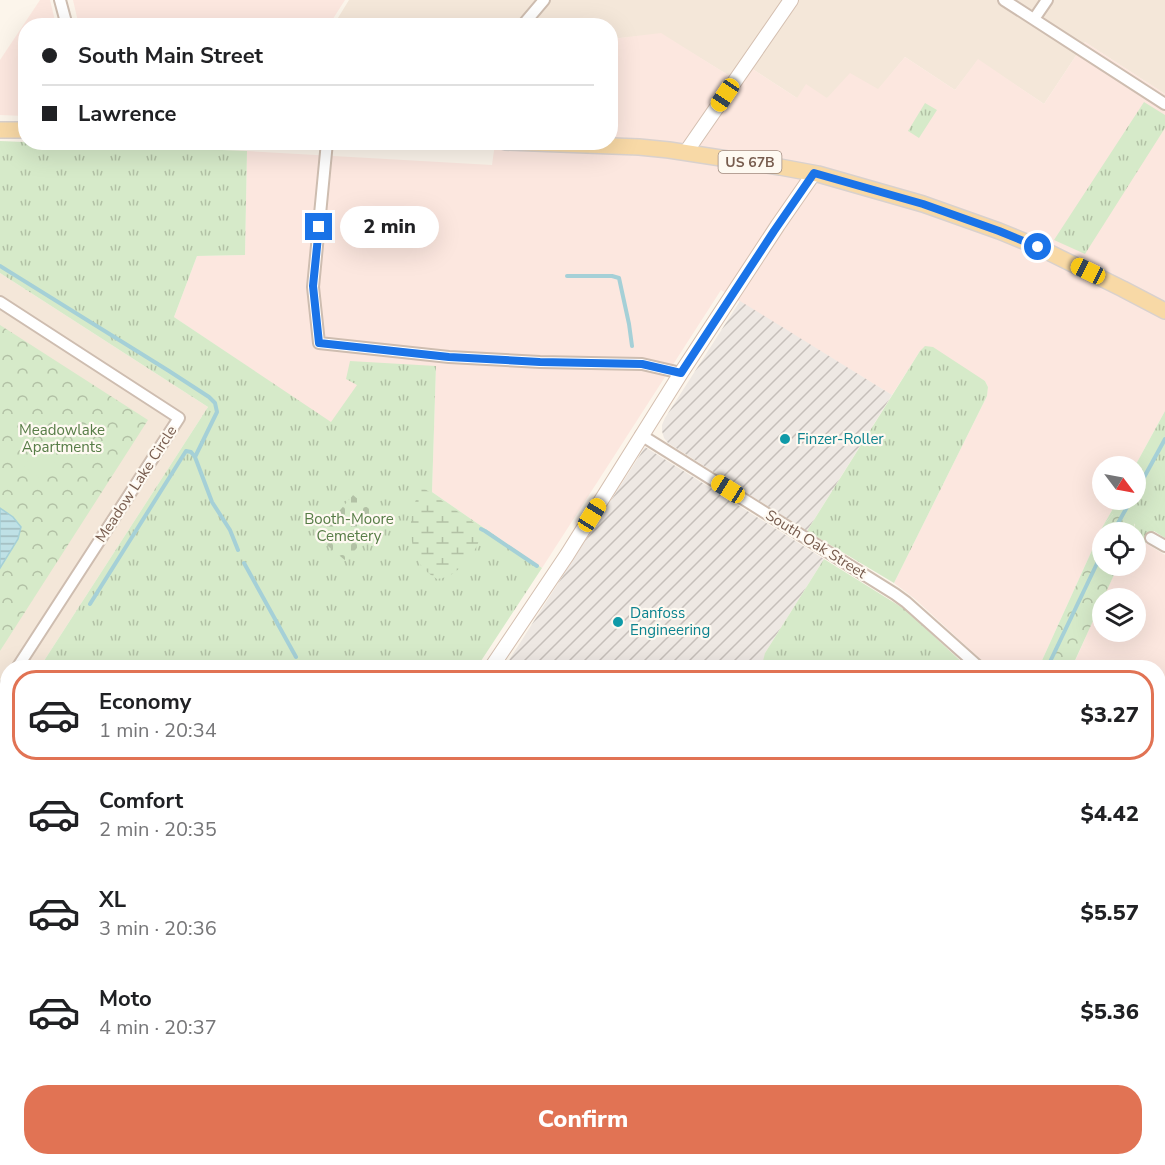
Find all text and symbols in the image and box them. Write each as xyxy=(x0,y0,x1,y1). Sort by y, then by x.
text: South Main Street xyxy=(78,41,263,71)
car xyxy=(707,75,743,115)
text: Lawrence xyxy=(78,99,176,129)
road number: US 67B xyxy=(718,151,782,173)
callout: 2 min xyxy=(340,206,439,248)
route end xyxy=(305,213,332,240)
text: 2 min xyxy=(363,213,416,240)
route start xyxy=(1024,233,1051,260)
car xyxy=(1068,255,1108,287)
park label: Meadowlake Apartments xyxy=(19,420,105,457)
street label: Meadow Lake Circle xyxy=(91,422,181,546)
place label: Finzer-Roller xyxy=(797,429,884,449)
marker: Finzer-Roller xyxy=(778,432,792,446)
north arrow xyxy=(1092,456,1146,510)
map controls xyxy=(1092,456,1146,642)
car xyxy=(708,472,748,506)
car xyxy=(575,495,609,535)
street label: South Oak Street xyxy=(762,505,871,583)
park label: Booth-Moore Cemetery xyxy=(304,509,394,546)
button: locate xyxy=(1092,522,1146,576)
button: layers xyxy=(1092,588,1146,642)
place label: Danfoss Engineering xyxy=(630,603,710,640)
marker: Danfoss Engineering xyxy=(611,615,625,629)
text: Economy xyxy=(99,687,191,717)
icon: car xyxy=(27,688,81,742)
text: $3.27 xyxy=(1080,700,1139,730)
text: 1 min · 20:34 xyxy=(99,717,217,744)
text: Comfort xyxy=(99,786,183,816)
icon: car xyxy=(27,787,81,841)
text: $4.42 xyxy=(1080,799,1139,829)
text: 2 min · 20:35 xyxy=(99,816,217,843)
text: XL xyxy=(99,885,126,915)
icon: car xyxy=(27,886,81,940)
text: $5.57 xyxy=(1080,898,1139,928)
text: 3 min · 20:36 xyxy=(99,915,217,942)
text: Moto xyxy=(99,984,152,1014)
icon: car xyxy=(27,985,81,1039)
text: $5.36 xyxy=(1080,997,1139,1027)
text: 4 min · 20:37 xyxy=(99,1014,217,1041)
button: Confirm xyxy=(24,1085,1142,1154)

